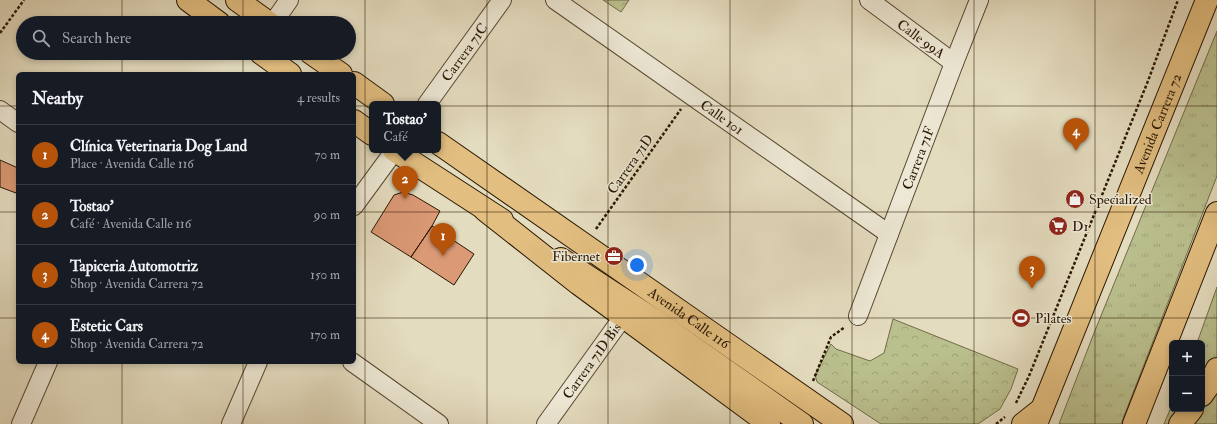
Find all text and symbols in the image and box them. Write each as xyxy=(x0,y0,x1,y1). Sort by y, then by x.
search box xyxy=(16,16,356,60)
street label: Calle 99A xyxy=(894,16,948,62)
street label: Carrera 71C xyxy=(438,20,492,85)
icon: search xyxy=(30,27,52,49)
text: Search here xyxy=(62,29,131,48)
street label: Avenida Carrera 72 xyxy=(1129,71,1185,177)
text: Nearby xyxy=(32,88,83,109)
text: 4 results xyxy=(297,90,340,106)
street label: Calle 101 xyxy=(697,96,747,138)
popup xyxy=(369,101,441,153)
text: Tostao’ xyxy=(383,110,427,129)
pin: 4 xyxy=(1063,118,1089,151)
street label: Carrera 71F xyxy=(899,124,938,192)
text: Café xyxy=(383,129,408,145)
street label: Carrera 71D xyxy=(604,131,657,197)
text: Clínica Veterinaria Dog Land xyxy=(70,137,247,156)
text: 1 xyxy=(43,147,47,163)
text: 70 m xyxy=(315,147,340,163)
text: Place · Avenida Calle 116 xyxy=(70,156,194,172)
pin: 2 xyxy=(392,166,418,199)
shop icon: Specialized xyxy=(1064,188,1086,210)
place label: Specialized xyxy=(1089,191,1152,209)
text: Tostao’ xyxy=(70,197,114,216)
text: 2 xyxy=(42,207,48,223)
text: 90 m xyxy=(314,207,340,223)
supermarket icon: D1 xyxy=(1047,215,1069,237)
text: Café · Avenida Calle 116 xyxy=(70,216,191,232)
place label: D1 xyxy=(1072,218,1088,235)
pin: 1 xyxy=(430,223,456,256)
office icon: Fibernet xyxy=(603,245,625,267)
place label: Fibernet xyxy=(552,248,600,265)
your location xyxy=(627,255,647,275)
pin: 3 xyxy=(1019,256,1045,289)
text: Tapiceria Automotriz xyxy=(70,257,198,276)
text: 3 xyxy=(43,267,48,283)
text: 150 m xyxy=(310,267,340,283)
text: Shop · Avenida Carrera 72 xyxy=(70,276,204,292)
street label: Avenida Calle 116 xyxy=(644,283,734,353)
sports icon: Pilates xyxy=(1010,307,1032,329)
place label: Pilates xyxy=(1035,310,1072,327)
text: Estetic Cars xyxy=(70,317,143,336)
street label: Carrera 71D Bis xyxy=(559,319,625,402)
text: 4 xyxy=(41,327,49,343)
text: 170 m xyxy=(310,327,340,343)
text: Shop · Avenida Carrera 72 xyxy=(70,336,204,352)
map controls xyxy=(1169,340,1205,412)
button: + xyxy=(1169,340,1205,376)
button: − xyxy=(1169,376,1205,412)

